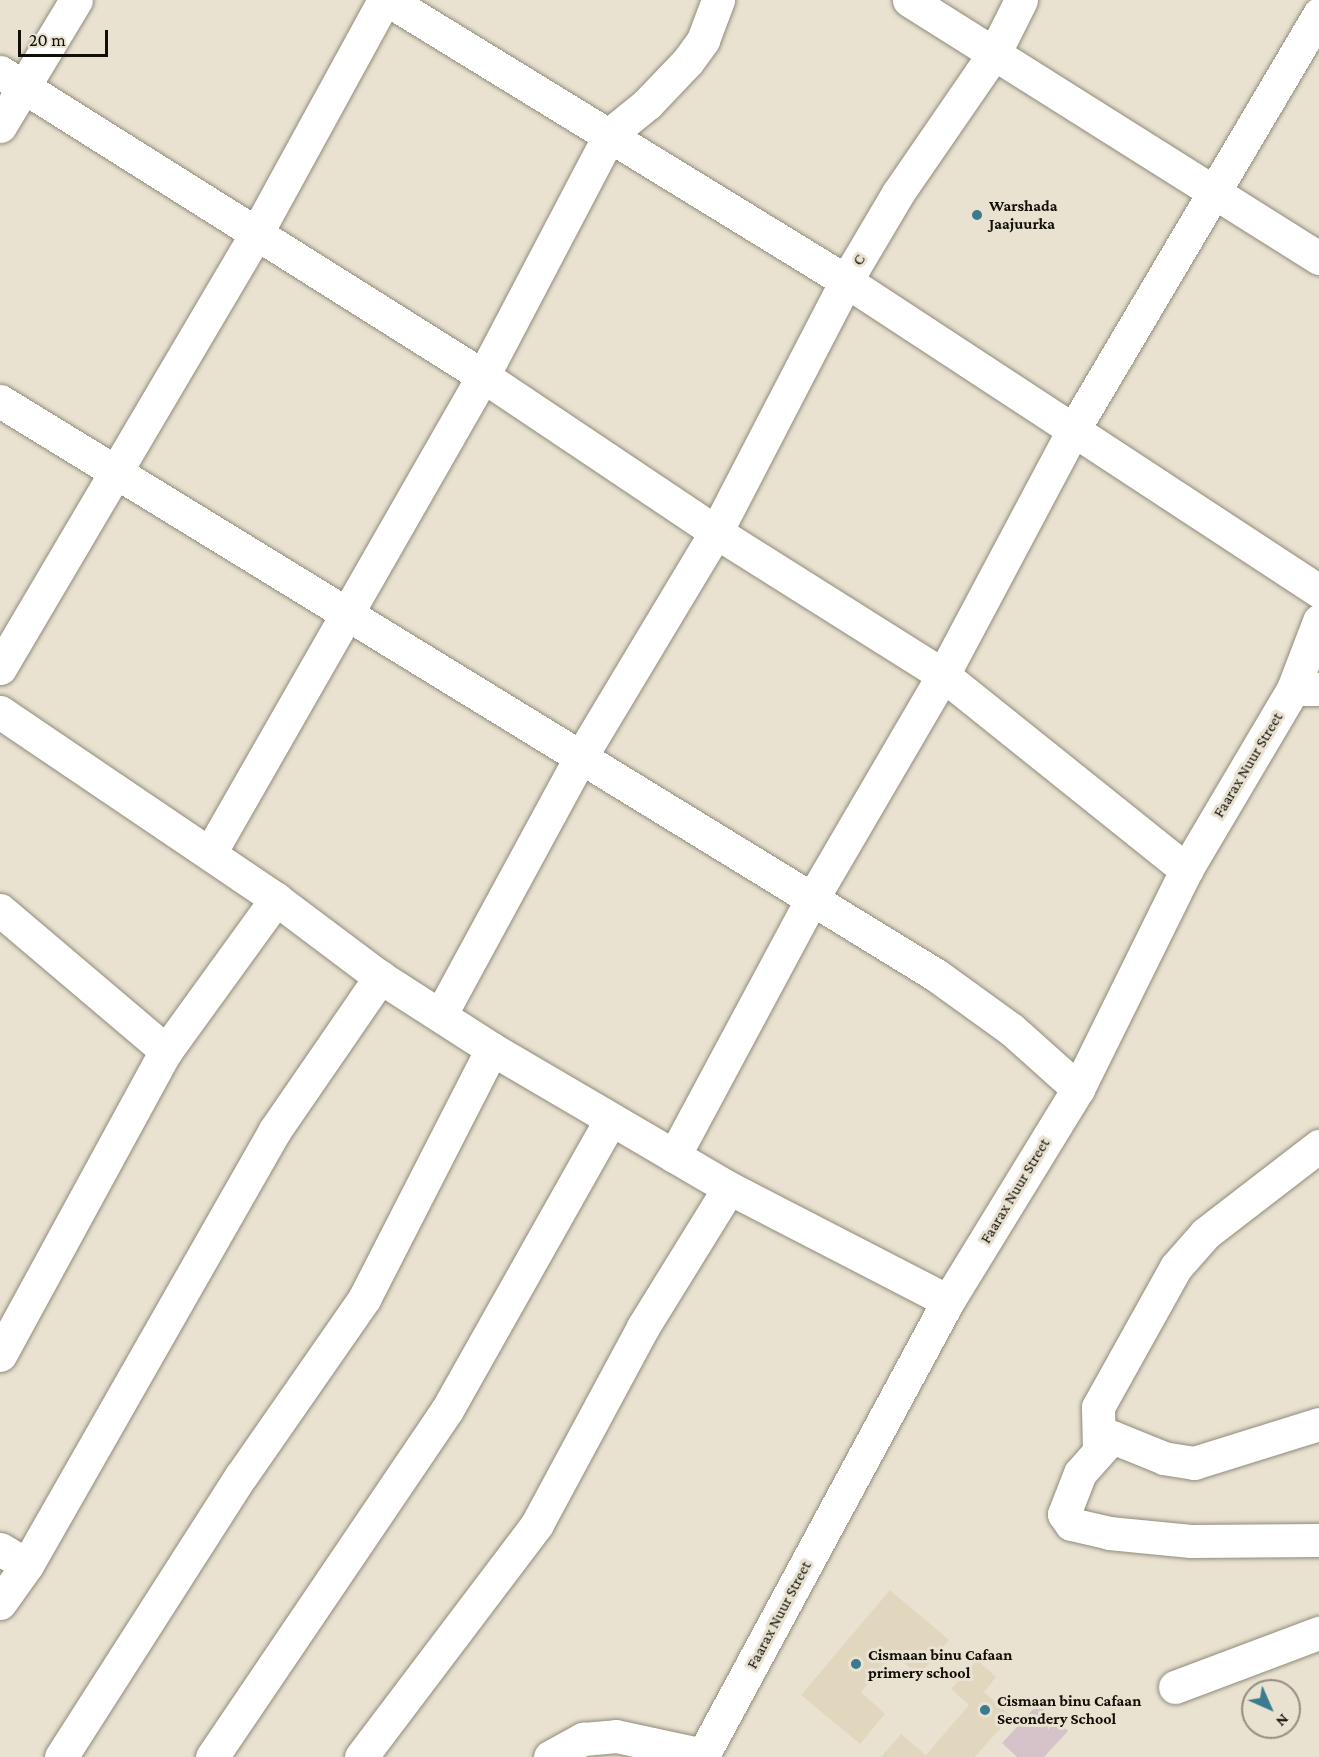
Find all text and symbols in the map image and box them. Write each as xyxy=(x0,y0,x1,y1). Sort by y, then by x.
scale bar xyxy=(21,18,111,56)
text: 20 m xyxy=(29,30,66,50)
place label: Warshada Jaajuurka xyxy=(989,196,1058,234)
marker: Warshada Jaajuurka xyxy=(970,208,984,222)
street label: C xyxy=(848,251,870,269)
street label: Faarax Nuur Street xyxy=(1209,709,1287,821)
street label: Faarax Nuur Street xyxy=(976,1135,1054,1247)
street label: Faarax Nuur Street xyxy=(743,1558,815,1672)
place label: Cismaan binu Cafaan primery school xyxy=(868,1645,1012,1683)
marker: Cismaan binu Cafaan primery school xyxy=(849,1657,863,1671)
north arrow xyxy=(1241,1679,1301,1739)
place label: Cismaan binu Cafaan Secondery School xyxy=(997,1691,1141,1729)
marker: Cismaan binu Cafaan Secondery School xyxy=(978,1703,992,1717)
text: N xyxy=(1273,1711,1293,1731)

